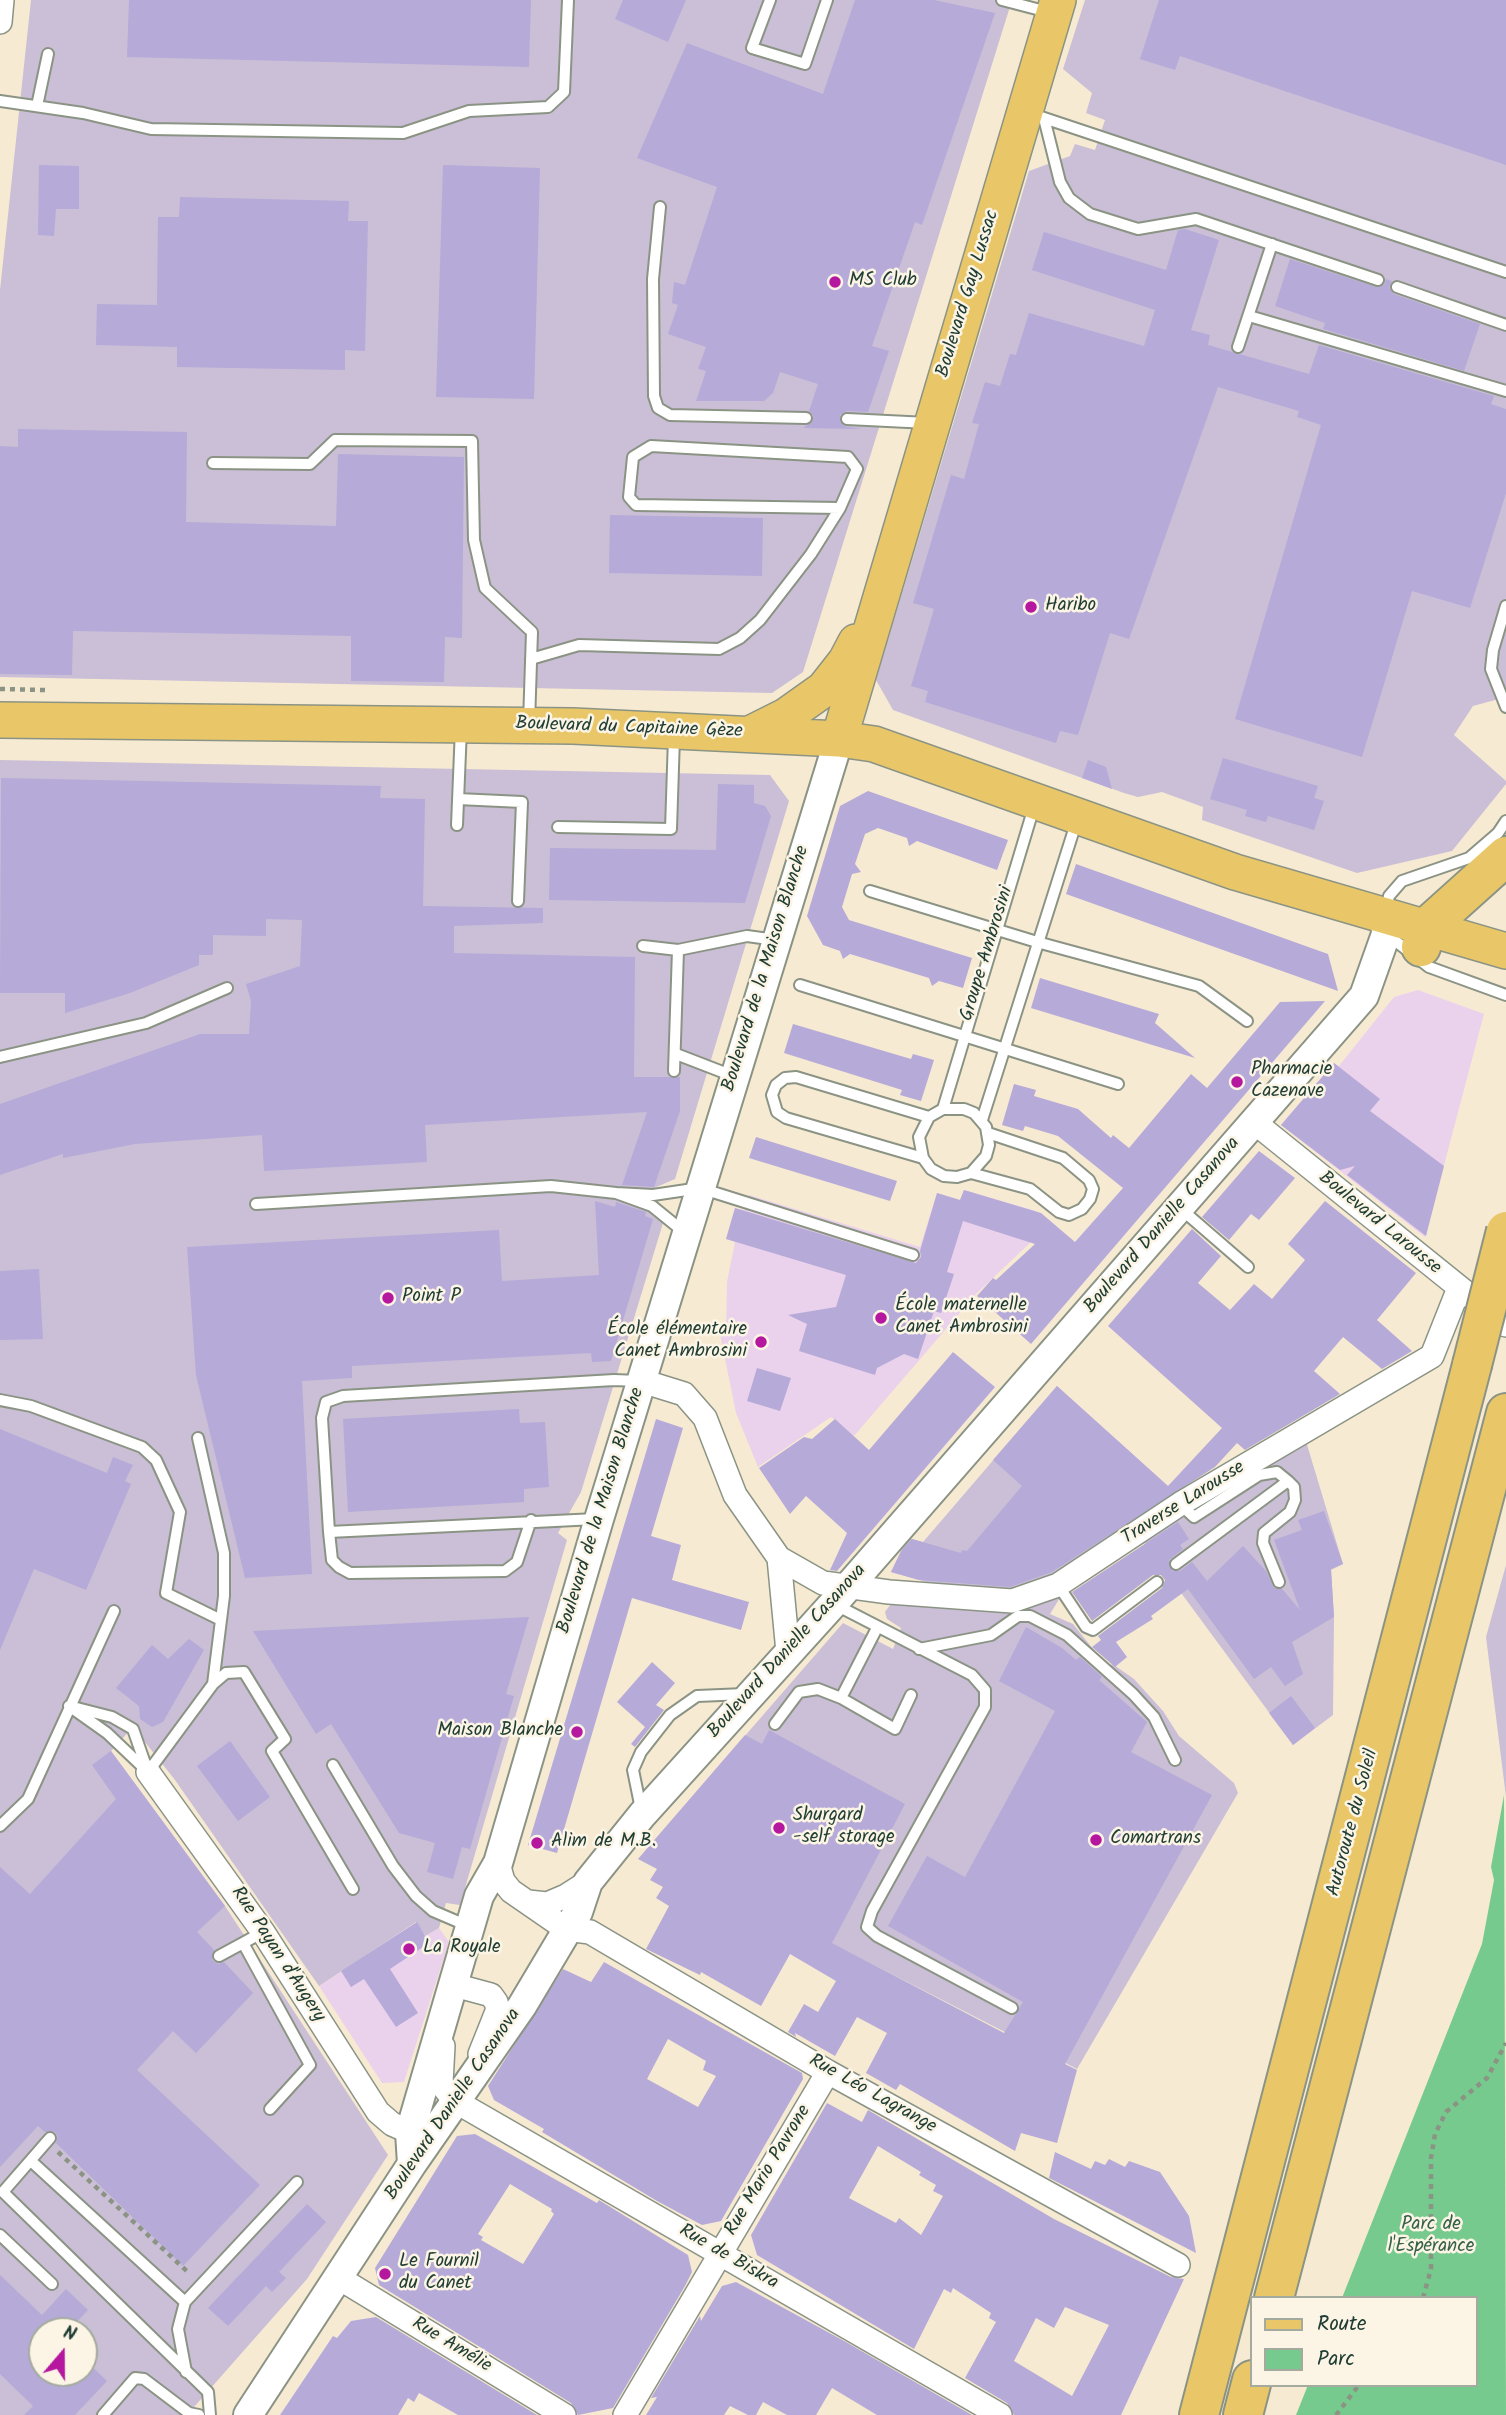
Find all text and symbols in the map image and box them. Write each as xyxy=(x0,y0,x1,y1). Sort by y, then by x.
street label: Boulevard Gay Lussac xyxy=(933,208,1005,380)
place label: MS Club xyxy=(849,271,917,293)
marker: MS Club xyxy=(827,274,843,290)
place label: Haribo xyxy=(1045,596,1096,618)
marker: Haribo xyxy=(1023,599,1039,615)
street label: Boulevard du Capitaine Gèze xyxy=(515,714,743,744)
street label: Boulevard de la Maison Blanche xyxy=(719,843,815,1095)
street label: Groupe Ambrosini xyxy=(957,884,1019,1024)
place label: Pharmacie Cazenave xyxy=(1251,1060,1332,1104)
marker: Pharmacie Cazenave xyxy=(1229,1074,1245,1090)
street label: Boulevard Danielle Casanova xyxy=(1080,1133,1246,1319)
street label: Boulevard Larousse xyxy=(1313,1167,1445,1281)
place label: Point P xyxy=(402,1287,461,1309)
marker: Point P xyxy=(380,1290,396,1306)
place label: École maternelle Canet Ambrosini xyxy=(895,1296,1028,1340)
marker: École maternelle Canet Ambrosini xyxy=(873,1310,889,1326)
place label: École élémentaire Canet Ambrosini xyxy=(607,1320,747,1364)
marker: École élémentaire Canet Ambrosini xyxy=(753,1334,769,1350)
street label: Boulevard de la Maison Blanche xyxy=(554,1385,650,1637)
street label: Traverse Larousse xyxy=(1118,1457,1250,1551)
street label: Boulevard Danielle Casanova xyxy=(704,1560,872,1744)
place label: Maison Blanche xyxy=(437,1721,563,1743)
marker: Maison Blanche xyxy=(569,1724,585,1740)
street label: Autoroute du Soleil xyxy=(1323,1747,1385,1899)
place label: Shurgard -self storage xyxy=(793,1806,895,1850)
marker: Shurgard -self storage xyxy=(771,1820,787,1836)
place label: Comartrans xyxy=(1110,1829,1201,1851)
place label: Alim de M.B. xyxy=(551,1832,656,1854)
marker: Comartrans xyxy=(1088,1832,1104,1848)
marker: Alim de M.B. xyxy=(529,1835,545,1851)
street label: Rue Payan d'Augery xyxy=(225,1883,329,2027)
place label: La Royale xyxy=(423,1938,501,1960)
marker: La Royale xyxy=(401,1941,417,1957)
street label: Boulevard Danielle Casanova xyxy=(381,2005,527,2205)
street label: Rue Léo Lagrange xyxy=(804,2050,940,2140)
street label: Rue Mario Pavrone xyxy=(721,2102,817,2240)
park label: Parc de l'Espérance xyxy=(1388,2215,1474,2259)
street label: Rue de Biskra xyxy=(674,2220,782,2296)
place label: Le Fournil du Canet xyxy=(399,2252,479,2296)
marker: Le Fournil du Canet xyxy=(377,2266,393,2282)
legend xyxy=(1250,2296,1478,2387)
text: Route xyxy=(1317,2308,1366,2341)
street label: Rue Amélie xyxy=(407,2313,495,2379)
north arrow xyxy=(28,2317,98,2387)
text: N xyxy=(59,2318,80,2350)
text: Parc xyxy=(1317,2343,1355,2376)

